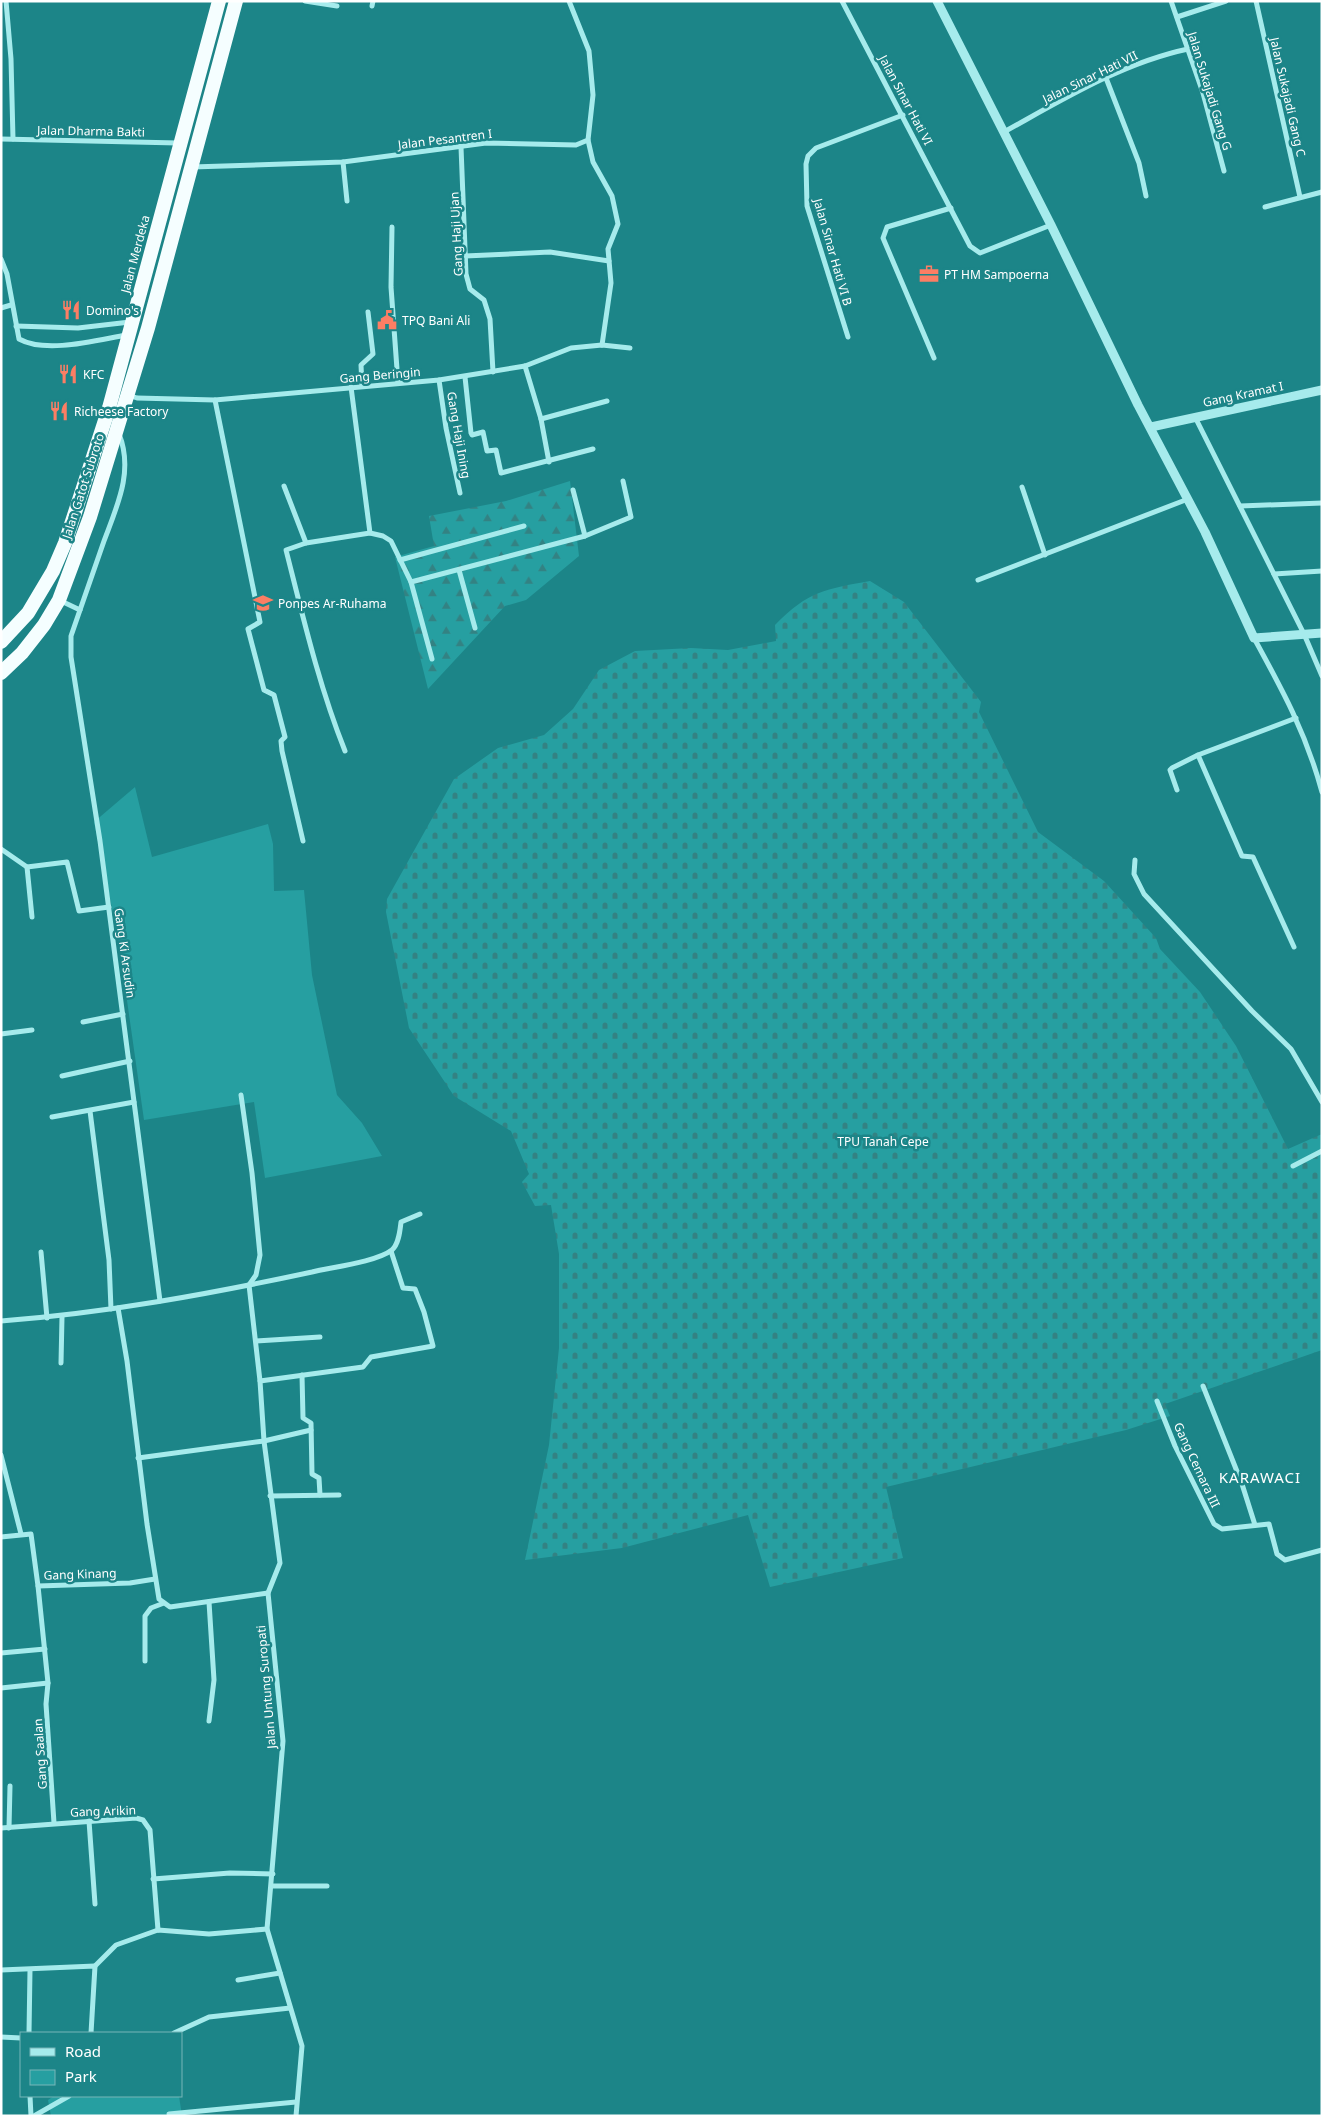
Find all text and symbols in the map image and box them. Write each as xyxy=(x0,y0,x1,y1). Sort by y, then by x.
street label: Jalan Sukajadi Gang G xyxy=(1184,29,1236,152)
street label: Jalan Sukajadi Gang C xyxy=(1266,35,1310,159)
street label: Jalan Sinar Hati VII xyxy=(1039,47,1140,108)
street label: Jalan Sinar Hati VI xyxy=(875,51,937,148)
street label: Jalan Dharma Bakti xyxy=(36,122,145,140)
street label: Jalan Pesantren I xyxy=(396,125,493,153)
street label: Gang Haji Ujan xyxy=(445,191,467,277)
street label: Jalan Sinar Hati VI B xyxy=(809,196,856,308)
street label: Jalan Merdeka xyxy=(116,213,154,296)
office icon: PT HM Sampoerna xyxy=(918,263,940,285)
place label: PT HM Sampoerna xyxy=(944,266,1049,283)
restaurant icon: Domino's xyxy=(60,299,82,321)
place label: Domino's xyxy=(86,302,139,319)
public building icon: TPQ Bani Ali xyxy=(376,309,398,331)
place label: TPQ Bani Ali xyxy=(402,312,470,329)
restaurant icon: KFC xyxy=(57,363,79,385)
street label: Gang Beringin xyxy=(339,363,421,387)
place label: KFC xyxy=(83,366,105,383)
street label: Gang Kramat I xyxy=(1201,377,1285,411)
street label: Gang Haji Ining xyxy=(443,390,475,480)
restaurant icon: Richeese Factory xyxy=(48,400,70,422)
place label: Richeese Factory xyxy=(74,403,169,420)
street label: Jalan Gatot Subroto xyxy=(58,431,108,542)
school or university icon: Ponpes Ar-Ruhama xyxy=(252,592,274,614)
place label: Ponpes Ar-Ruhama xyxy=(278,595,386,612)
street label: Gang Ki Arsudin xyxy=(110,907,140,999)
park label: TPU Tanah Cepe xyxy=(837,1133,929,1150)
street label: Gang Cemara III xyxy=(1170,1420,1224,1510)
district label: KARAWACI xyxy=(1219,1467,1301,1487)
street label: Gang Kinang xyxy=(43,1564,117,1584)
street label: Jalan Untung Suropati xyxy=(252,1625,280,1750)
street label: Gang Saalan xyxy=(29,1718,51,1790)
street label: Gang Arikin xyxy=(70,1801,136,1821)
legend xyxy=(20,2032,182,2097)
text: Road xyxy=(65,2041,101,2061)
text: Park xyxy=(65,2066,97,2086)

